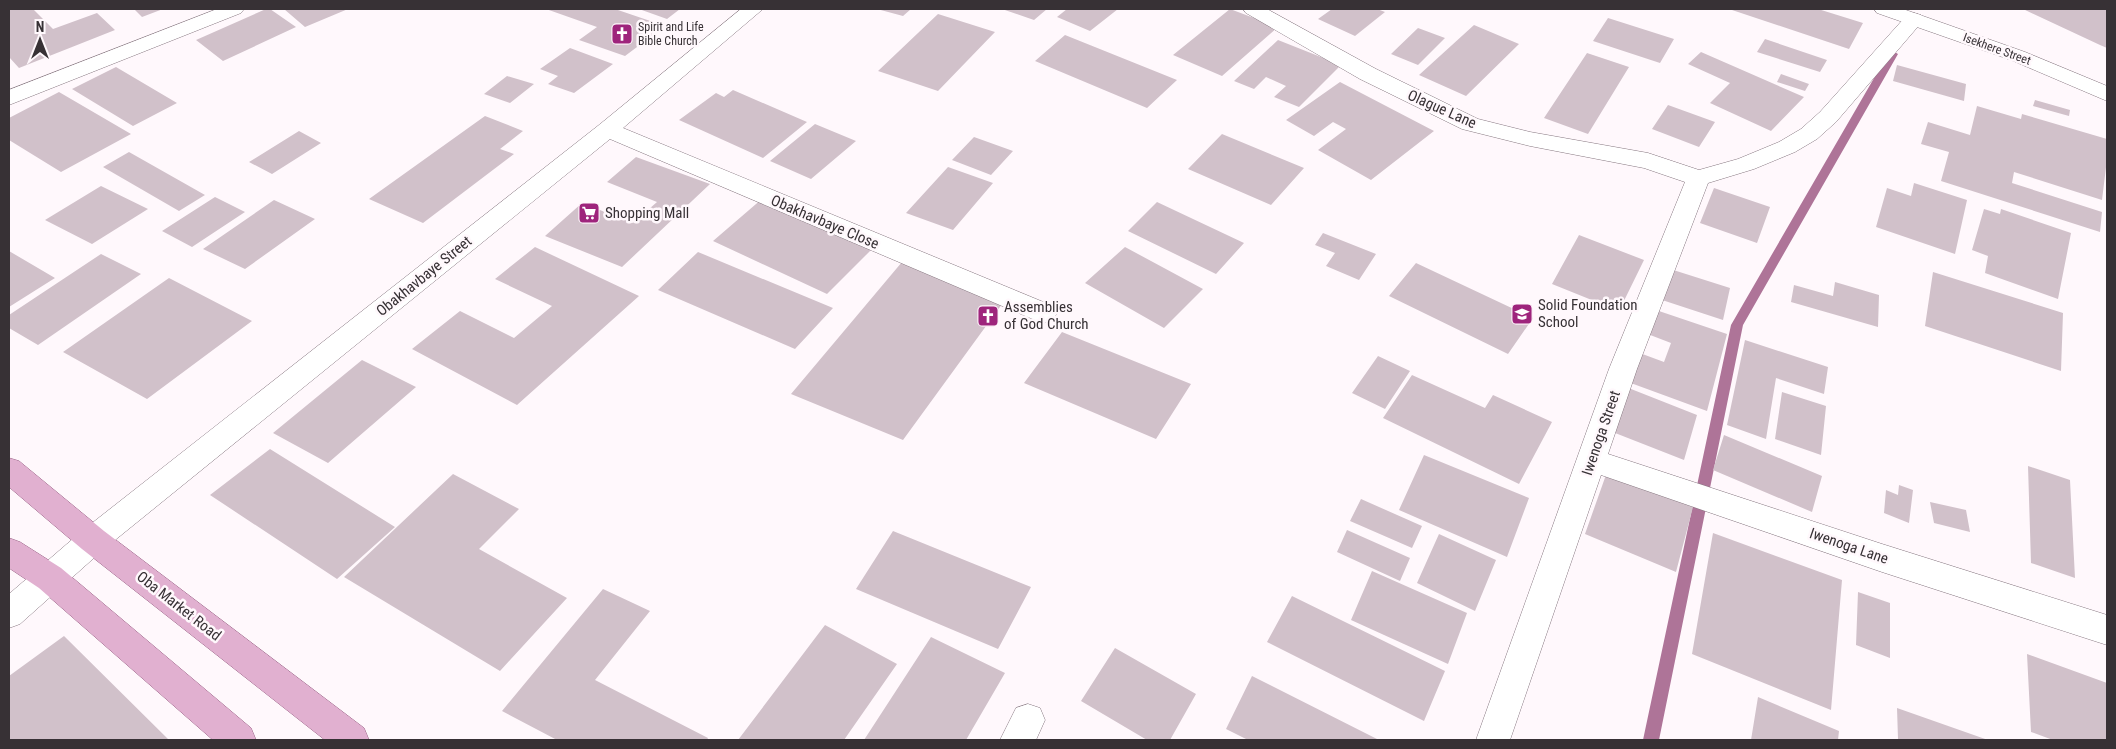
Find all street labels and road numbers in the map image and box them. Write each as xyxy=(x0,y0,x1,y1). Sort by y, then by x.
street label: Isekhere Street xyxy=(1961,30,2033,68)
street label: Olague Lane xyxy=(1405,86,1479,132)
street label: Obakhavbaye Close xyxy=(768,191,882,253)
street label: Obakhavbaye Street xyxy=(373,232,475,320)
street label: Iwenoga Street xyxy=(1578,388,1624,478)
street label: Iwenoga Lane xyxy=(1807,524,1891,568)
street label: Oba Market Road xyxy=(133,568,225,644)

